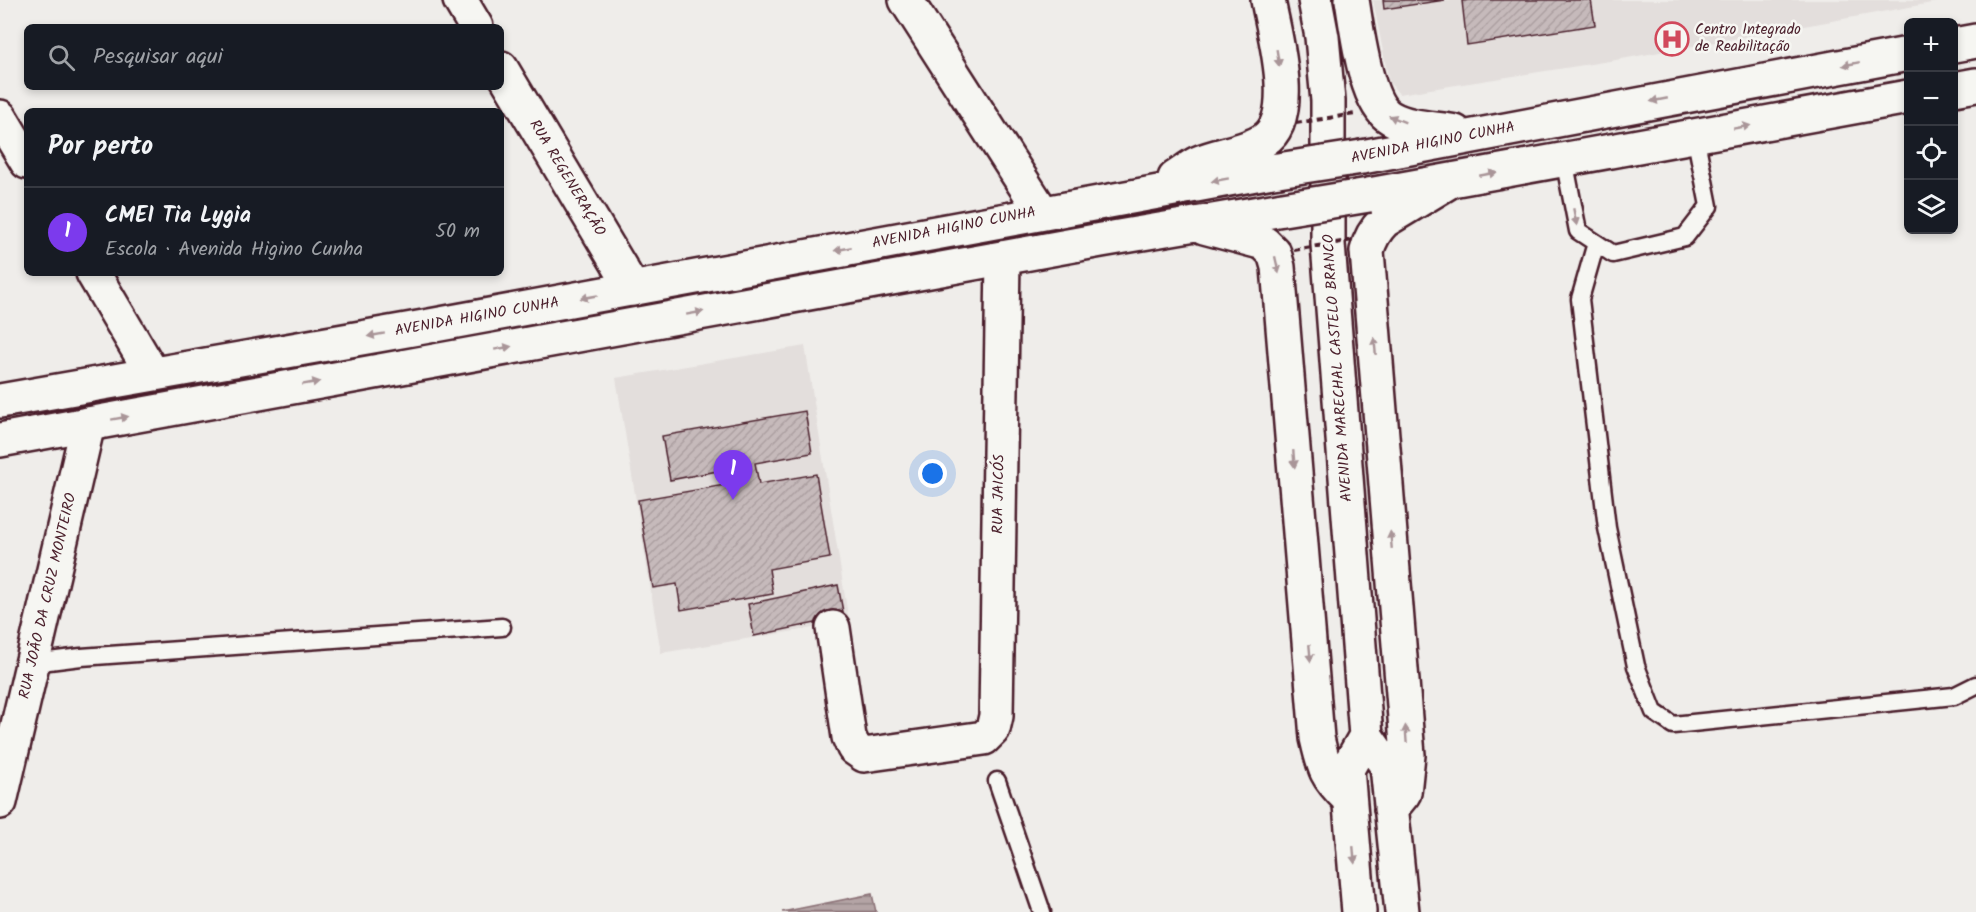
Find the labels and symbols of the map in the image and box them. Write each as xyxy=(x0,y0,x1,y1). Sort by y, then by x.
place label: Centro Integrado de Reabilitação xyxy=(1695,18,1801,59)
hospital icon: Centro Integrado de Reabilitação xyxy=(1654,21,1690,57)
one-way arrow xyxy=(1273,48,1282,67)
one-way arrow xyxy=(1841,60,1860,69)
one-way arrow xyxy=(1650,96,1669,105)
one-way arrow xyxy=(1387,114,1405,124)
street label: RUA REGENERAÇÃO xyxy=(523,115,611,241)
street label: AVENIDA HIGINO CUNHA xyxy=(1349,115,1517,171)
one-way arrow xyxy=(1733,122,1752,131)
one-way arrow xyxy=(1479,169,1498,178)
one-way arrow xyxy=(1211,176,1230,185)
street label: AVENIDA HIGINO CUNHA xyxy=(870,200,1038,256)
one-way arrow xyxy=(1571,207,1580,226)
street label: AVENIDA MARECHAL CASTELO BRANCO xyxy=(1317,233,1359,503)
one-way arrow xyxy=(833,245,852,254)
one-way arrow xyxy=(1272,255,1282,274)
street label: AVENIDA HIGINO CUNHA xyxy=(393,291,561,343)
one-way arrow xyxy=(579,293,598,302)
one-way arrow xyxy=(686,309,705,318)
one-way arrow xyxy=(367,331,386,340)
one-way arrow xyxy=(1370,336,1380,355)
one-way arrow xyxy=(494,343,513,352)
one-way arrow xyxy=(302,378,321,387)
one-way arrow xyxy=(110,413,129,422)
one-way arrow xyxy=(1289,449,1299,468)
pin: 1 xyxy=(714,450,752,500)
street label: RUA JAICÓS xyxy=(986,454,1012,534)
your location xyxy=(918,459,947,488)
street label: RUA JOÃO DA CRUZ MONTEIRO xyxy=(13,491,83,701)
one-way arrow xyxy=(1386,530,1396,549)
one-way arrow xyxy=(1305,643,1315,662)
one-way arrow xyxy=(1402,725,1411,744)
one-way arrow xyxy=(1349,846,1359,865)

